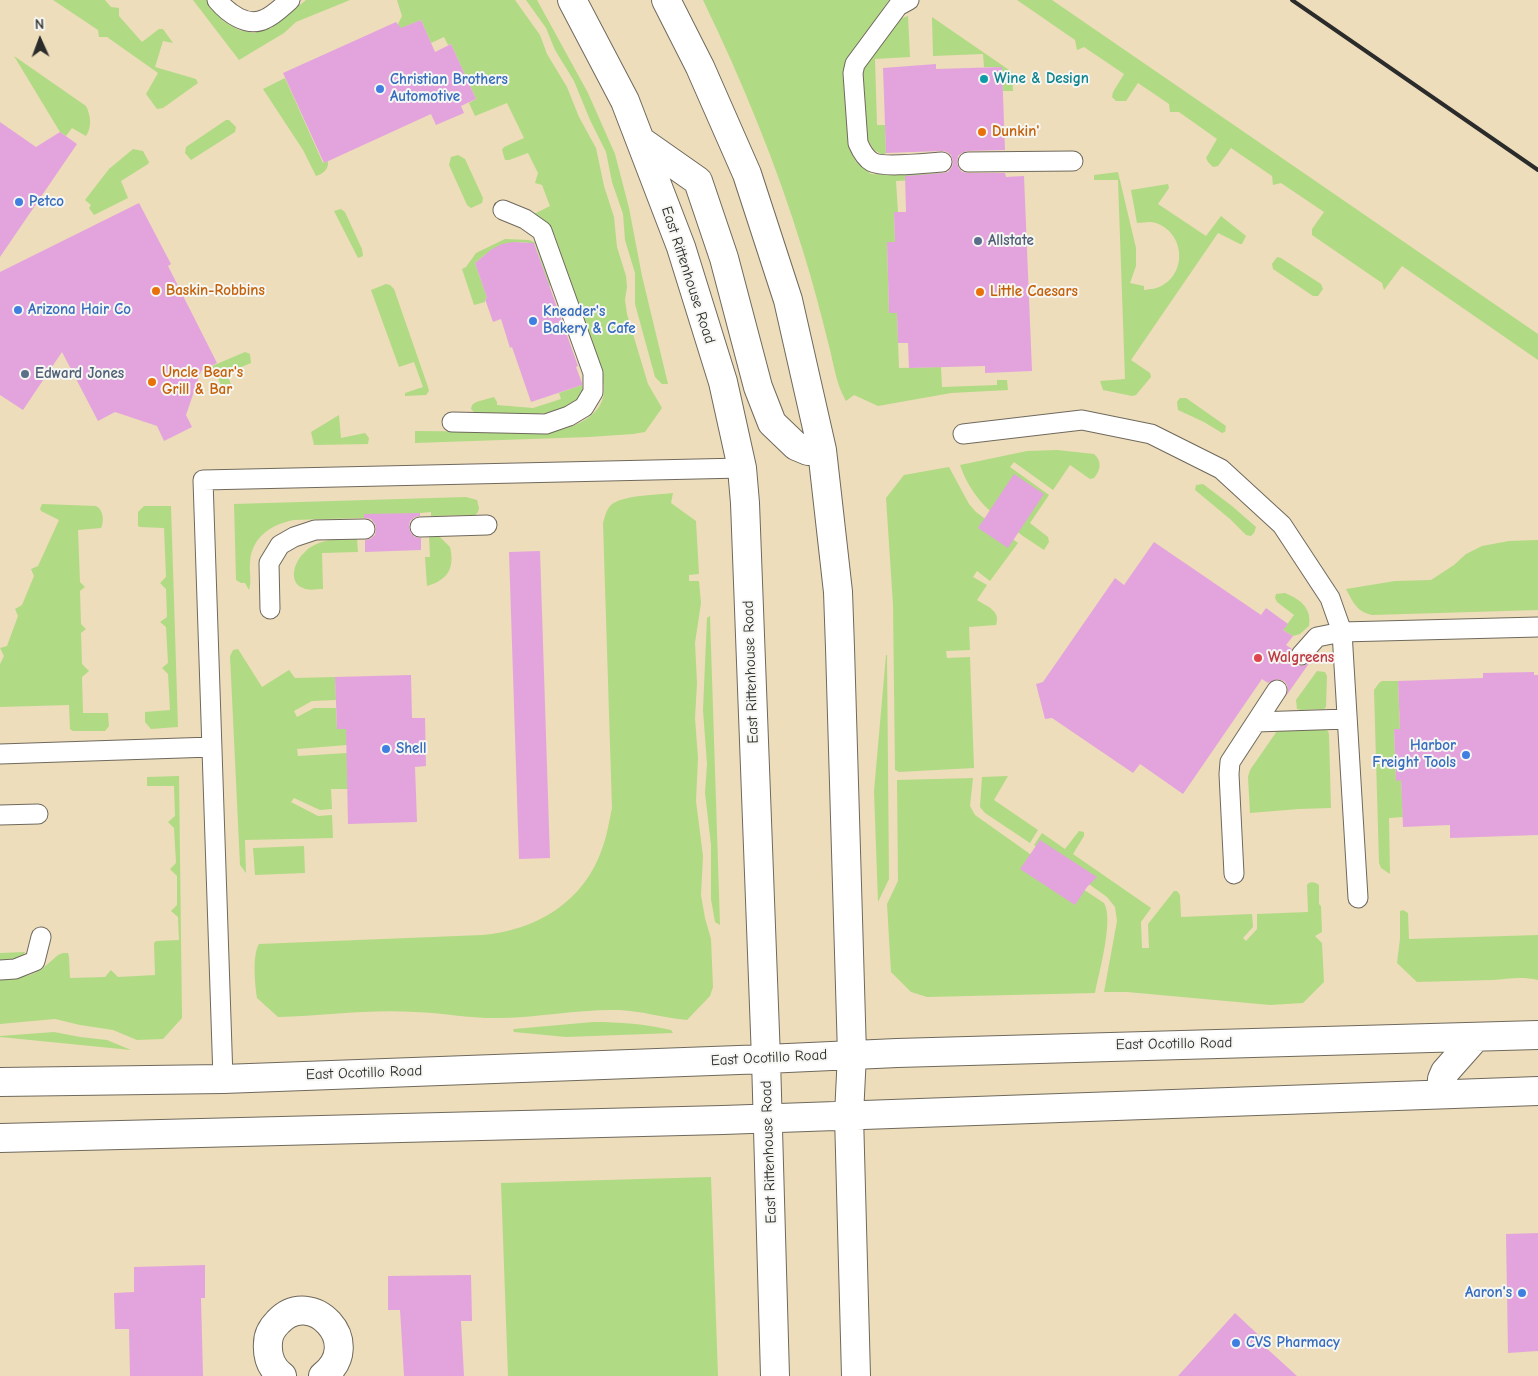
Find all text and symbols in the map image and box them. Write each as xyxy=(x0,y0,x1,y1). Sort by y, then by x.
north arrow xyxy=(15,15,65,65)
text: N xyxy=(35,16,44,33)
place label: Wine & Design xyxy=(994,70,1089,88)
place label: Christian Brothers Automotive xyxy=(390,71,508,106)
marker: Wine & Design xyxy=(978,73,990,85)
marker: Christian Brothers Automotive xyxy=(374,83,386,95)
place label: Dunkin' xyxy=(992,123,1039,141)
marker: Dunkin' xyxy=(976,126,988,138)
place label: Petco xyxy=(29,193,64,211)
marker: Petco xyxy=(13,196,25,208)
street label: East Rittenhouse Road xyxy=(657,204,719,346)
place label: Allstate xyxy=(988,232,1034,250)
marker: Allstate xyxy=(972,235,984,247)
place label: Baskin-Robbins xyxy=(166,282,265,300)
place label: Little Caesars xyxy=(990,283,1078,301)
marker: Baskin-Robbins xyxy=(150,285,162,297)
marker: Little Caesars xyxy=(974,286,986,298)
place label: Arizona Hair Co xyxy=(28,301,131,319)
place label: Kneader's Bakery & Cafe xyxy=(543,303,636,338)
marker: Arizona Hair Co xyxy=(12,304,24,316)
marker: Kneader's Bakery & Cafe xyxy=(527,315,539,327)
place label: Uncle Bear's Grill & Bar xyxy=(162,364,243,399)
place label: Edward Jones xyxy=(35,365,124,383)
marker: Edward Jones xyxy=(19,368,31,380)
marker: Uncle Bear's Grill & Bar xyxy=(146,376,158,388)
street label: East Rittenhouse Road xyxy=(740,600,762,744)
place label: Walgreens xyxy=(1268,649,1334,667)
marker: Walgreens xyxy=(1252,652,1264,664)
place label: Harbor Freight Tools xyxy=(1372,737,1456,772)
place label: Shell xyxy=(396,740,427,758)
marker: Shell xyxy=(380,743,392,755)
marker: Harbor Freight Tools xyxy=(1460,749,1472,761)
street label: East Ocotillo Road xyxy=(1116,1034,1232,1054)
street label: East Ocotillo Road xyxy=(710,1046,828,1070)
street label: East Ocotillo Road xyxy=(305,1062,423,1084)
street label: East Rittenhouse Road xyxy=(758,1080,780,1224)
place label: Aaron's xyxy=(1465,1284,1512,1302)
marker: Aaron's xyxy=(1516,1287,1528,1299)
place label: CVS Pharmacy xyxy=(1246,1334,1340,1352)
marker: CVS Pharmacy xyxy=(1230,1337,1242,1349)

